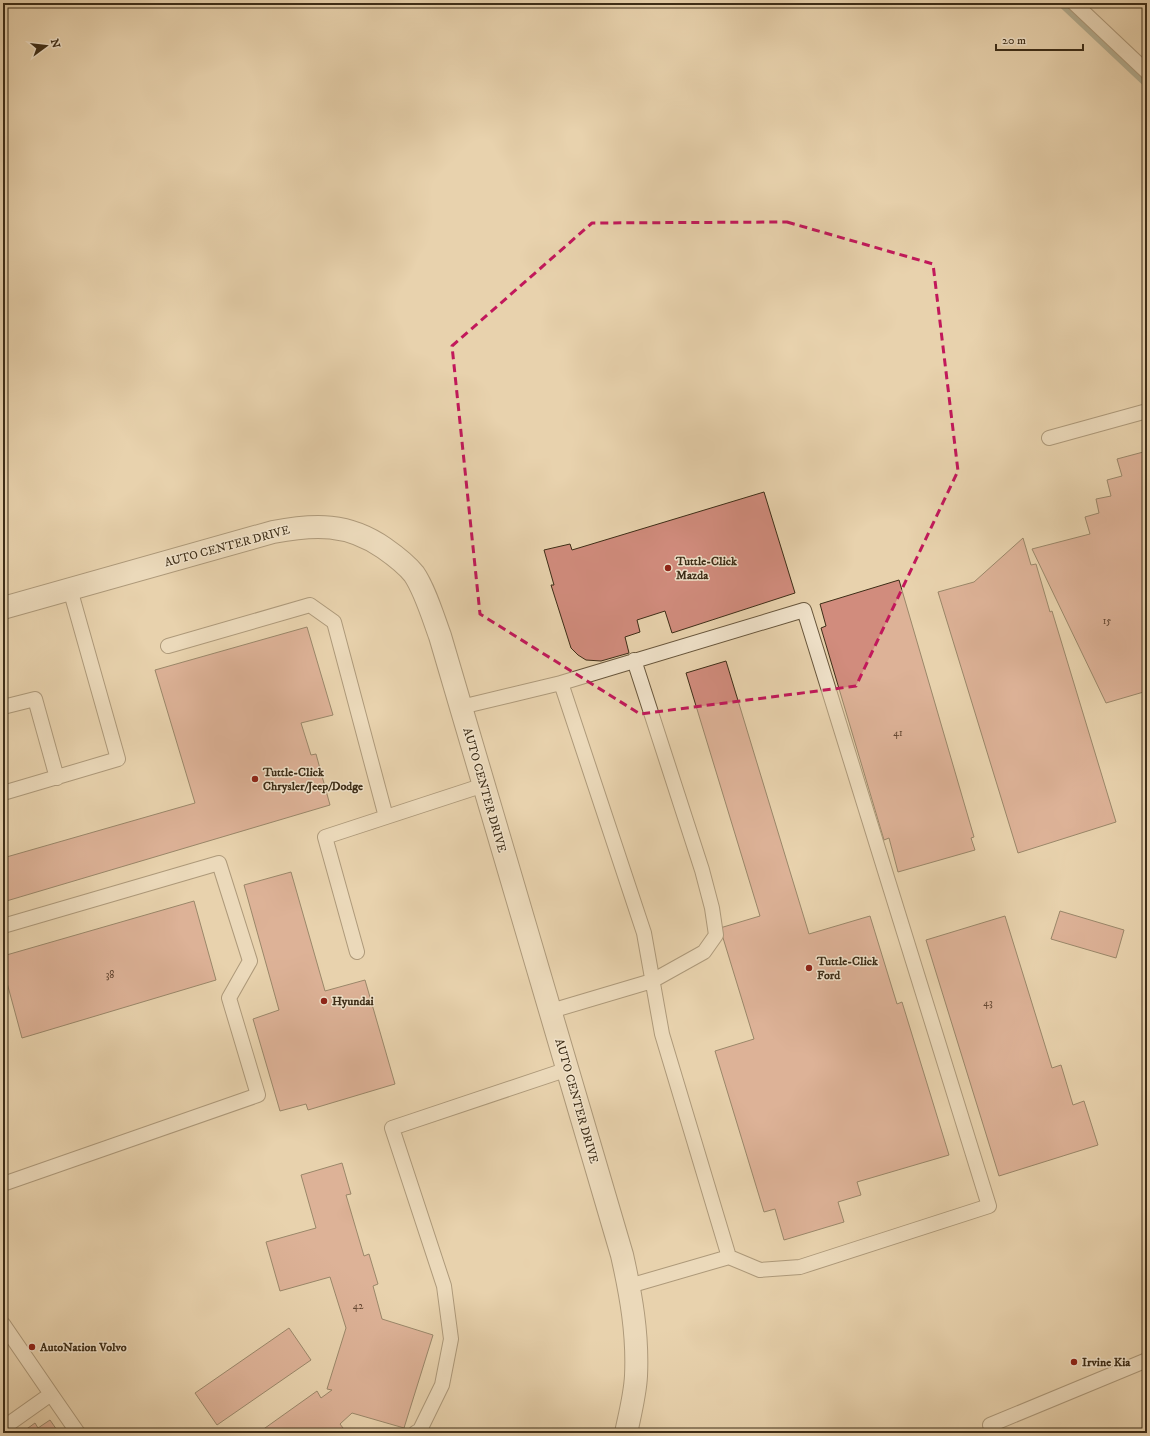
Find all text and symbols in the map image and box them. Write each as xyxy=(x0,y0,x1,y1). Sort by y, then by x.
north arrow xyxy=(26,26,66,66)
scale bar xyxy=(996,26,1083,52)
text: 20 m xyxy=(1002,33,1026,48)
text: N xyxy=(47,37,63,50)
street label: AUTO CENTER DRIVE xyxy=(163,522,292,570)
place label: Tuttle-Click Mazda xyxy=(675,554,738,583)
marker: Tuttle-Click Mazda xyxy=(663,563,673,573)
house number: 15 xyxy=(1103,615,1111,627)
street label: AUTO CENTER DRIVE xyxy=(460,726,510,855)
house number: 41 xyxy=(893,727,903,739)
place label: Tuttle-Click Chrysler/Jeep/Dodge xyxy=(262,765,363,794)
marker: Tuttle-Click Chrysler/Jeep/Dodge xyxy=(250,774,260,784)
place label: Tuttle-Click Ford xyxy=(816,954,879,983)
marker: Tuttle-Click Ford xyxy=(804,963,814,973)
house number: 38 xyxy=(106,969,114,981)
place label: Hyundai xyxy=(332,994,374,1009)
marker: Hyundai xyxy=(319,996,329,1006)
house number: 43 xyxy=(983,997,993,1009)
street label: AUTO CENTER DRIVE xyxy=(552,1037,602,1166)
house number: 42 xyxy=(353,1300,363,1312)
place label: AutoNation Volvo xyxy=(39,1340,127,1355)
marker: AutoNation Volvo xyxy=(27,1342,37,1352)
place label: Irvine Kia xyxy=(1082,1355,1131,1370)
marker: Irvine Kia xyxy=(1069,1357,1079,1367)

